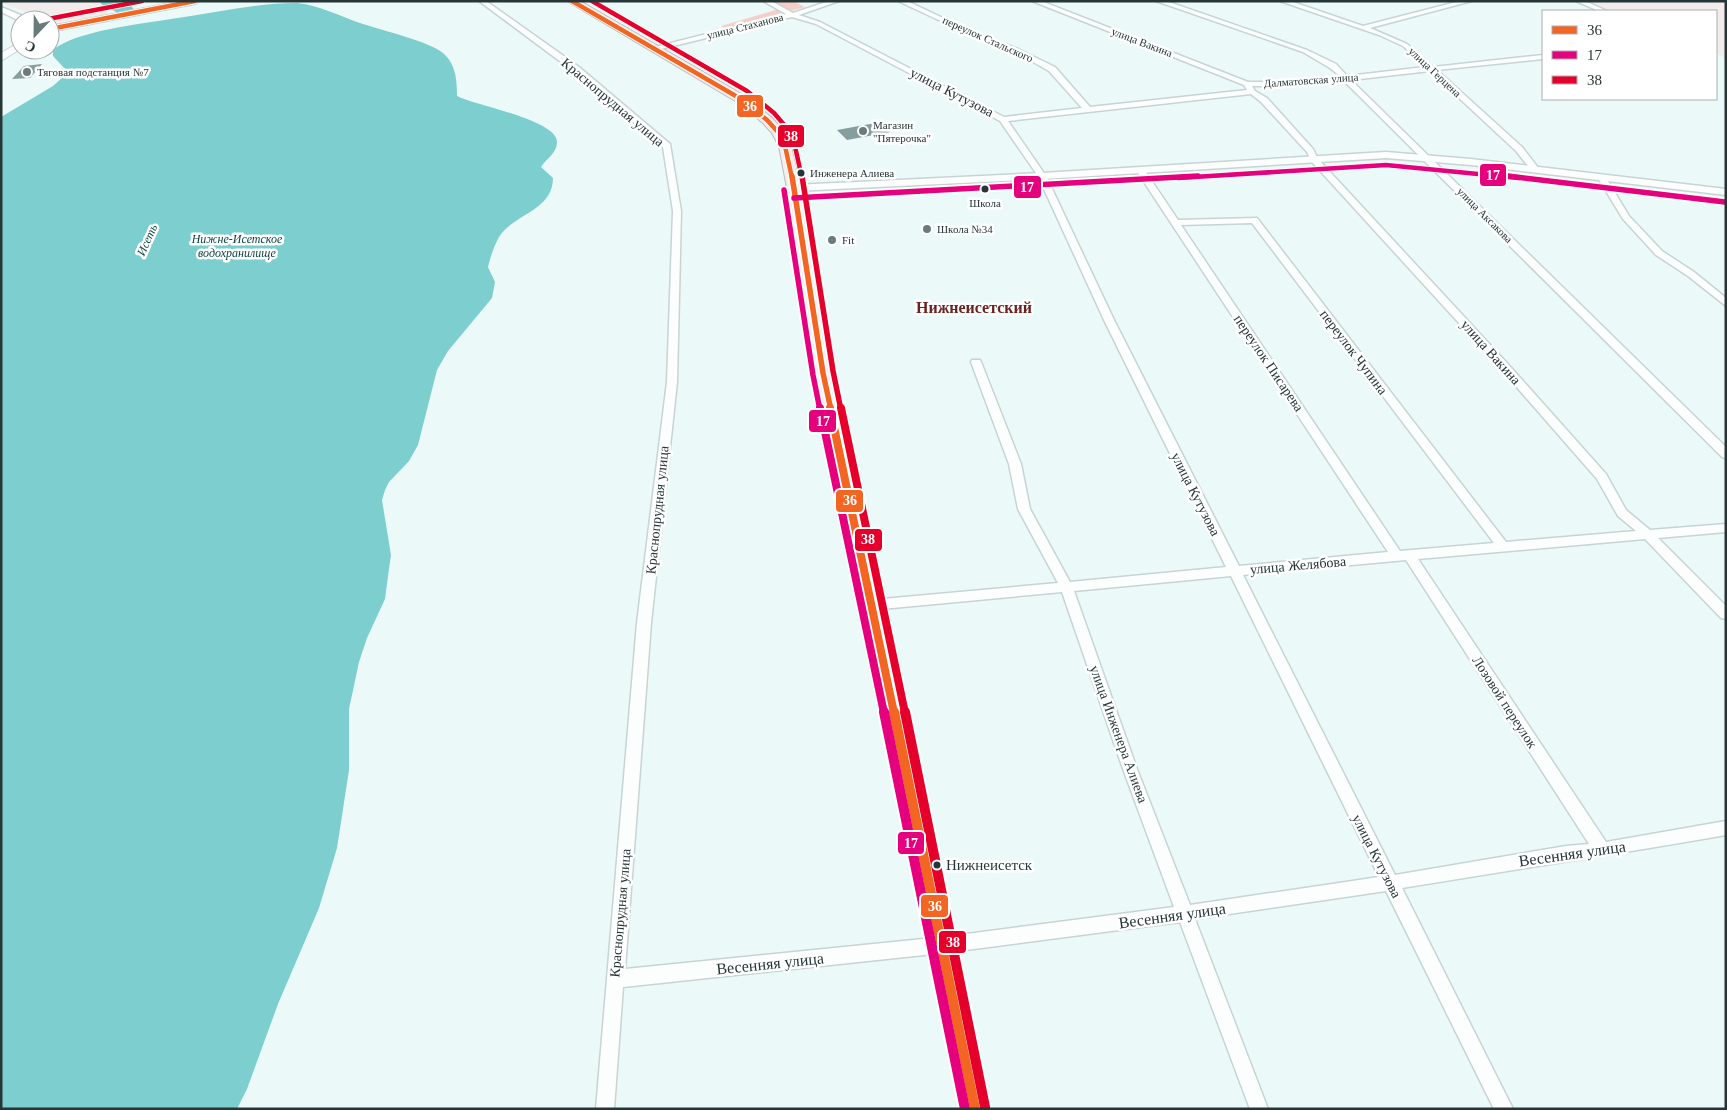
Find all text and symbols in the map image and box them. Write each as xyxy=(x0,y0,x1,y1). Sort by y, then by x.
north arrow xyxy=(10,10,60,60)
legend xyxy=(1542,10,1717,100)
street label: улица Стаханова xyxy=(705,11,785,41)
street label: переулок Стальского xyxy=(941,14,1035,65)
text: 36 xyxy=(1587,22,1603,38)
street label: улица Вакина xyxy=(1110,25,1174,59)
text: С xyxy=(23,38,38,55)
street label: улица Герцена xyxy=(1406,45,1464,99)
text: 17 xyxy=(1587,47,1603,63)
street label: Краснопрудная улица xyxy=(558,55,668,150)
street label: улица Кутузова xyxy=(908,65,997,120)
marker: Тяговая подстанция №7 xyxy=(21,66,33,78)
place label: Тяговая подстанция №7 xyxy=(37,66,149,78)
street label: Далматовская улица xyxy=(1263,71,1359,89)
text: 38 xyxy=(1587,72,1602,88)
line badge: 36 xyxy=(736,94,764,118)
text: 36 xyxy=(743,99,757,114)
place label: Магазин "Пятерочка" xyxy=(873,119,931,144)
line badge: 38 xyxy=(777,124,805,148)
marker: Магазин "Пятерочка" xyxy=(857,125,869,137)
text: 38 xyxy=(784,129,798,144)
line badge: 17 xyxy=(1479,163,1507,187)
place label: Инженера Алиева xyxy=(810,167,894,179)
marker: Инженера Алиева xyxy=(796,168,806,178)
text: 17 xyxy=(1486,168,1500,183)
line badge: 17 xyxy=(1013,175,1042,199)
text: 17 xyxy=(1020,180,1034,195)
marker: Школа xyxy=(980,184,990,194)
street label: улица Аксакова xyxy=(1455,185,1515,245)
place label: Школа xyxy=(969,197,1001,209)
water label: Исеть xyxy=(133,222,160,259)
marker: Школа №34 xyxy=(921,223,933,235)
place label: Школа №34 xyxy=(937,223,993,235)
water label: Нижне-Исетское водохранилище xyxy=(191,232,283,260)
marker: Fit xyxy=(826,234,838,246)
place label: Fit xyxy=(842,234,854,246)
district label: Нижнеисетский xyxy=(916,299,1032,316)
street label: переулок Чупина xyxy=(1317,307,1391,398)
street label: переулок Писарева xyxy=(1231,312,1307,415)
street label: улица Вакина xyxy=(1458,317,1524,388)
line badge: 17 xyxy=(808,409,837,433)
text: 17 xyxy=(816,414,830,429)
street label: Краснопрудная улица xyxy=(643,444,672,575)
street label: улица Кутузова xyxy=(1168,450,1223,539)
line badge: 36 xyxy=(835,489,864,513)
text: 36 xyxy=(843,493,857,508)
line badge: 38 xyxy=(854,528,883,552)
text: 38 xyxy=(861,532,875,547)
street label: улица Желябова xyxy=(1249,554,1347,577)
street label: Лозовой переулок xyxy=(1469,653,1540,751)
street label: улица Инженера Алиева xyxy=(1087,663,1151,806)
street label: улица Кутузова xyxy=(1349,812,1404,901)
line badge: 17 xyxy=(897,831,925,855)
text: 17 xyxy=(904,836,918,851)
street label: Весенняя улица xyxy=(1517,838,1627,870)
street label: Краснопрудная улица xyxy=(607,847,634,978)
place label: Нижнеисетск xyxy=(946,857,1033,873)
marker: Нижнеисетск xyxy=(932,860,942,870)
line badge: 36 xyxy=(920,894,949,918)
text: 36 xyxy=(928,899,942,914)
street label: Весенняя улица xyxy=(1117,900,1227,932)
line badge: 38 xyxy=(938,930,967,954)
text: 38 xyxy=(946,935,960,950)
street label: Весенняя улица xyxy=(715,949,825,979)

